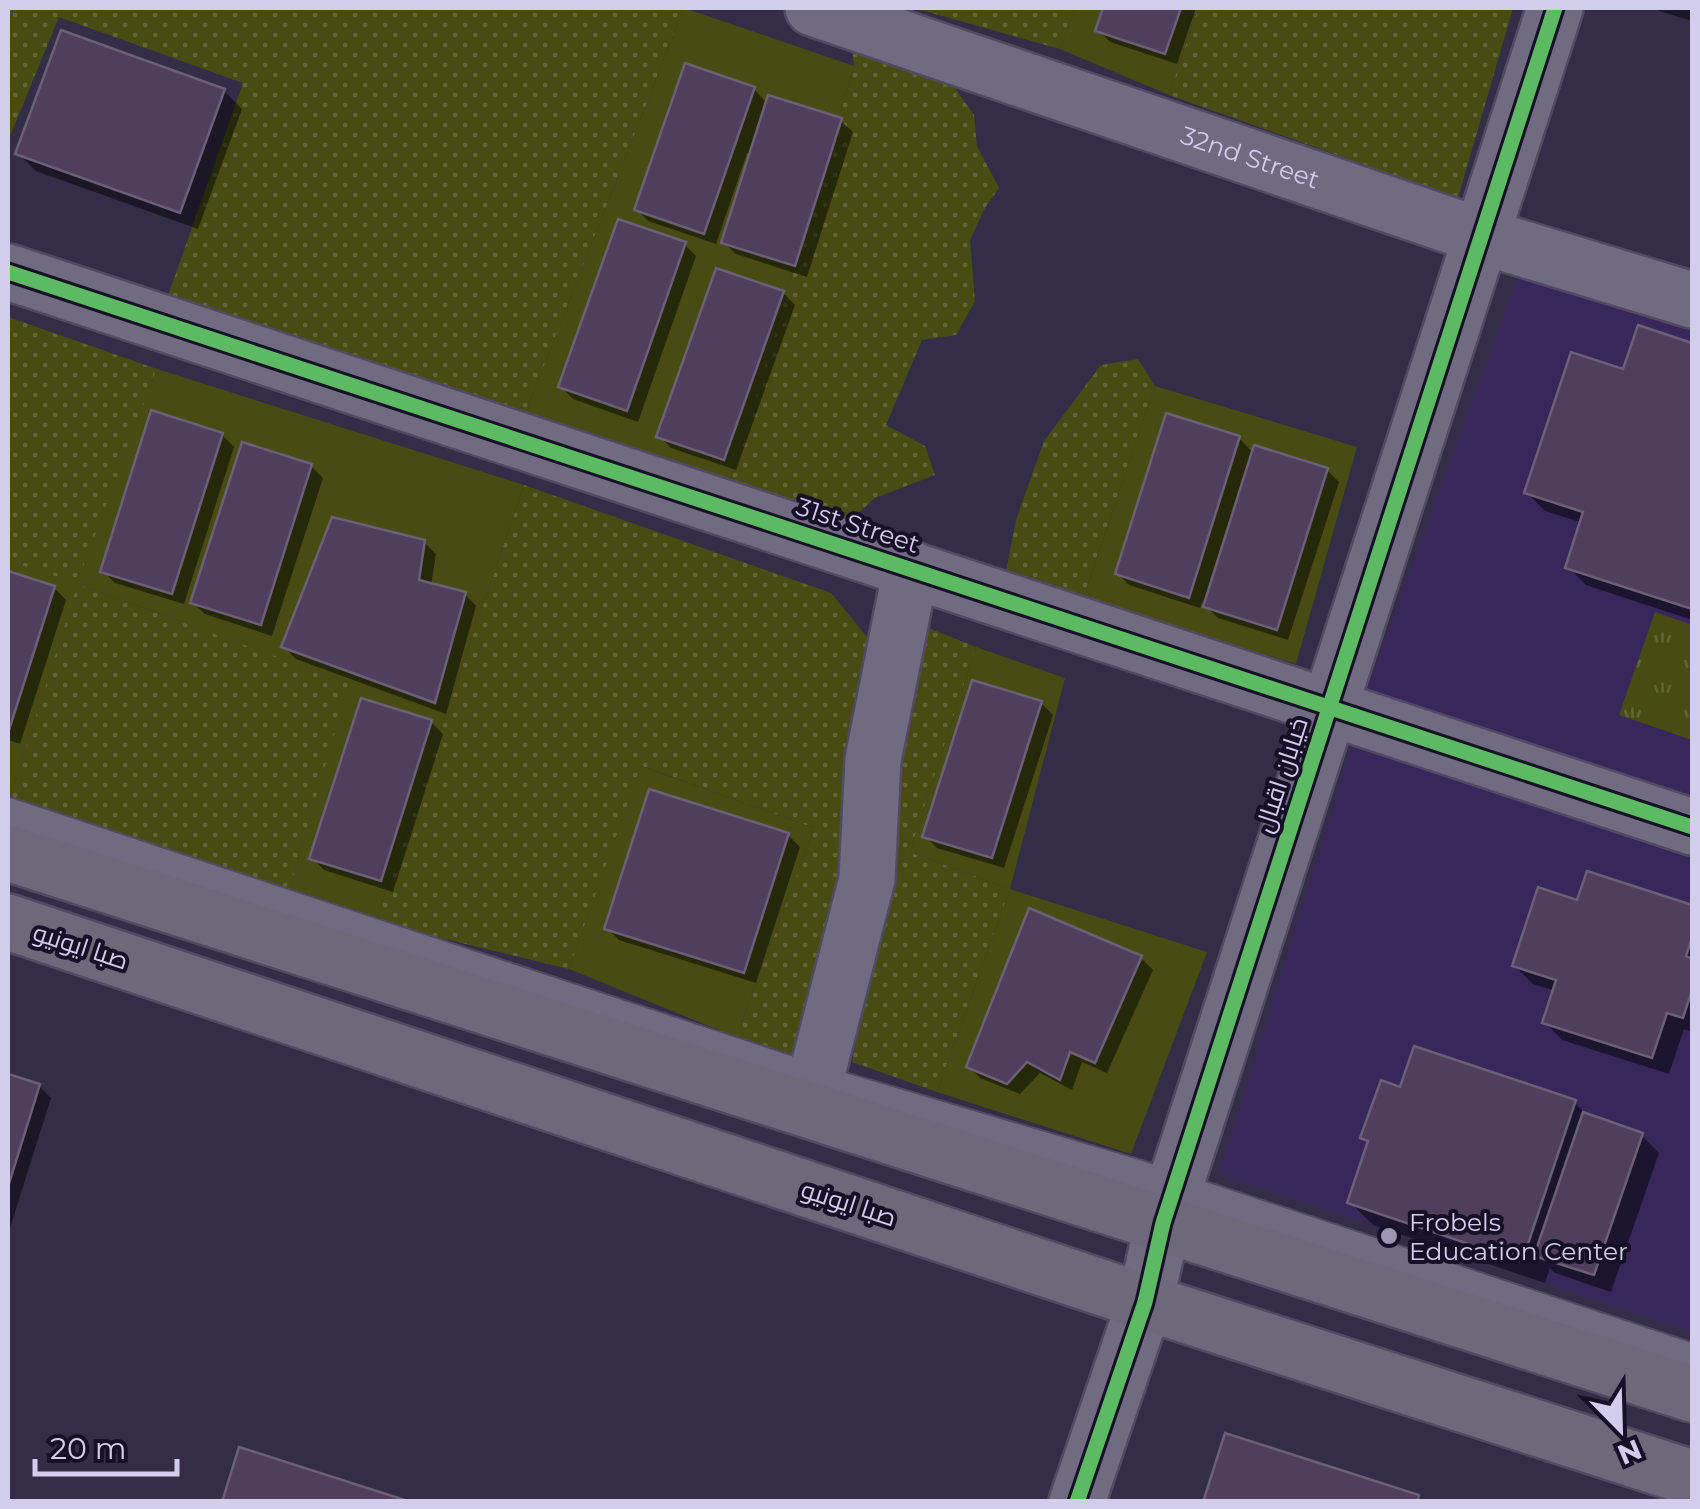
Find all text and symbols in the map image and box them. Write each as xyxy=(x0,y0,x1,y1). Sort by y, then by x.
street label: 32nd Street xyxy=(1177,120,1323,195)
street label: 31st Street xyxy=(793,491,923,559)
street label: خیابان اقبال xyxy=(1248,714,1314,836)
street label: صبا ایونیو xyxy=(30,917,132,975)
street label: صبا ایونیو xyxy=(798,1174,900,1232)
place label: Frobels Education Center xyxy=(1409,1207,1628,1266)
marker: Frobels Education Center xyxy=(1378,1225,1400,1247)
north arrow xyxy=(1570,1379,1670,1479)
scale bar xyxy=(35,1414,178,1476)
text: 20 m xyxy=(50,1430,127,1467)
text: N xyxy=(1613,1432,1647,1472)

